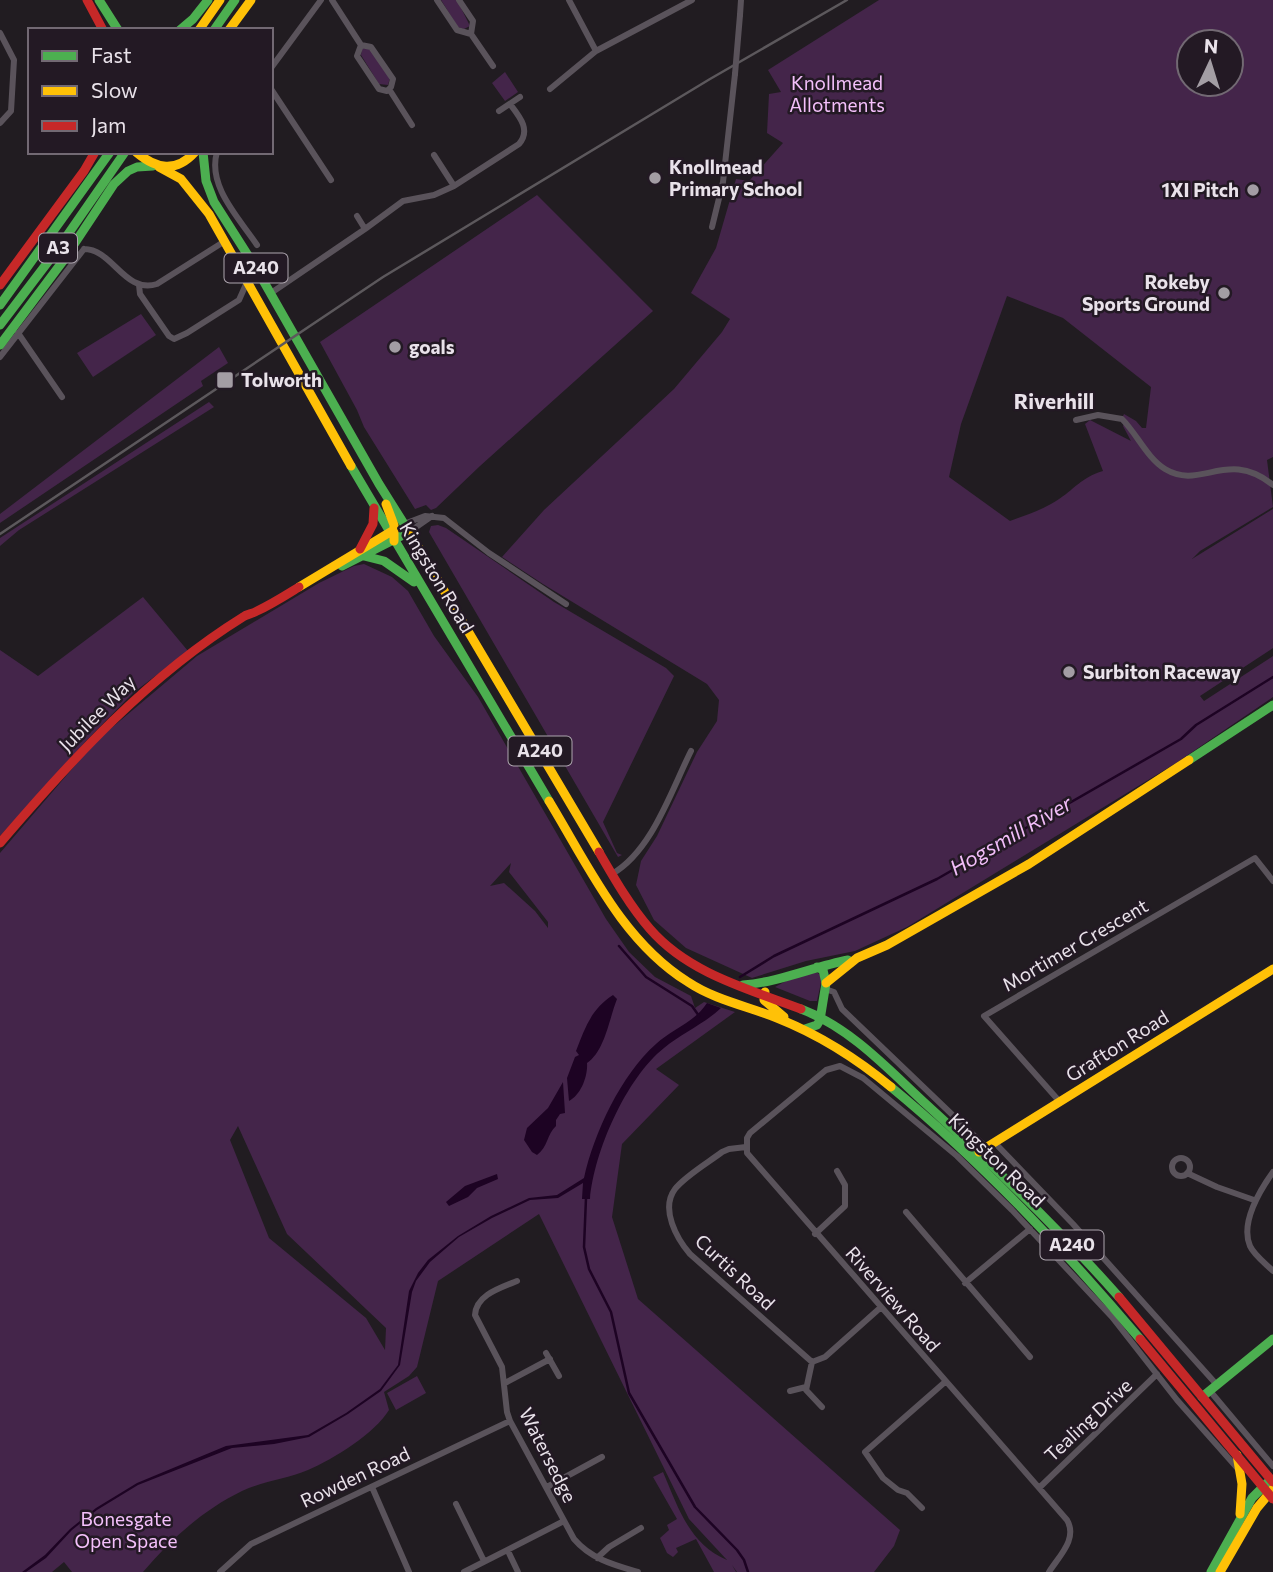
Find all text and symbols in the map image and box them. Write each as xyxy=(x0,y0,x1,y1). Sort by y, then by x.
legend xyxy=(28,28,273,154)
north arrow xyxy=(1175,28,1245,98)
text: N xyxy=(1203,34,1219,58)
text: Fast xyxy=(91,42,132,67)
park label: Knollmead Allotments xyxy=(789,71,885,116)
text: Slow xyxy=(91,77,138,102)
text: Jam xyxy=(91,112,126,137)
place label: Knollmead Primary School xyxy=(669,155,802,200)
marker: Knollmead Primary School xyxy=(647,170,663,186)
place label: 1XI Pitch xyxy=(1162,178,1239,201)
marker: 1XI Pitch xyxy=(1245,182,1261,198)
road number: A3 xyxy=(39,234,77,262)
road number: A240 xyxy=(224,254,288,282)
place label: Rokeby Sports Ground xyxy=(1082,270,1211,315)
marker: Rokeby Sports Ground xyxy=(1216,285,1232,301)
place label: goals xyxy=(409,335,455,358)
marker: goals xyxy=(387,339,403,355)
place label: Tolworth xyxy=(241,368,322,391)
marker: Tolworth xyxy=(215,370,235,390)
district label: Riverhill xyxy=(1014,388,1094,413)
street label: Kingston Road xyxy=(395,517,480,636)
place label: Surbiton Raceway xyxy=(1083,660,1242,683)
marker: Surbiton Raceway xyxy=(1061,664,1077,680)
street label: Jubilee Way xyxy=(54,670,140,756)
road number: A240 xyxy=(508,736,572,766)
water label: Hogsmill River xyxy=(945,789,1076,880)
street label: Mortimer Crescent xyxy=(998,893,1152,996)
street label: Grafton Road xyxy=(1061,1005,1172,1086)
street label: Kingston Road xyxy=(944,1108,1050,1211)
street label: Curtis Road xyxy=(691,1229,780,1314)
road number: A240 xyxy=(1040,1230,1104,1260)
street label: Riverview Road xyxy=(841,1241,945,1356)
street label: Tealing Drive xyxy=(1039,1373,1136,1466)
street label: Watersedge xyxy=(515,1404,582,1506)
street label: Rowden Road xyxy=(296,1441,413,1512)
park label: Bonesgate Open Space xyxy=(74,1507,178,1552)

